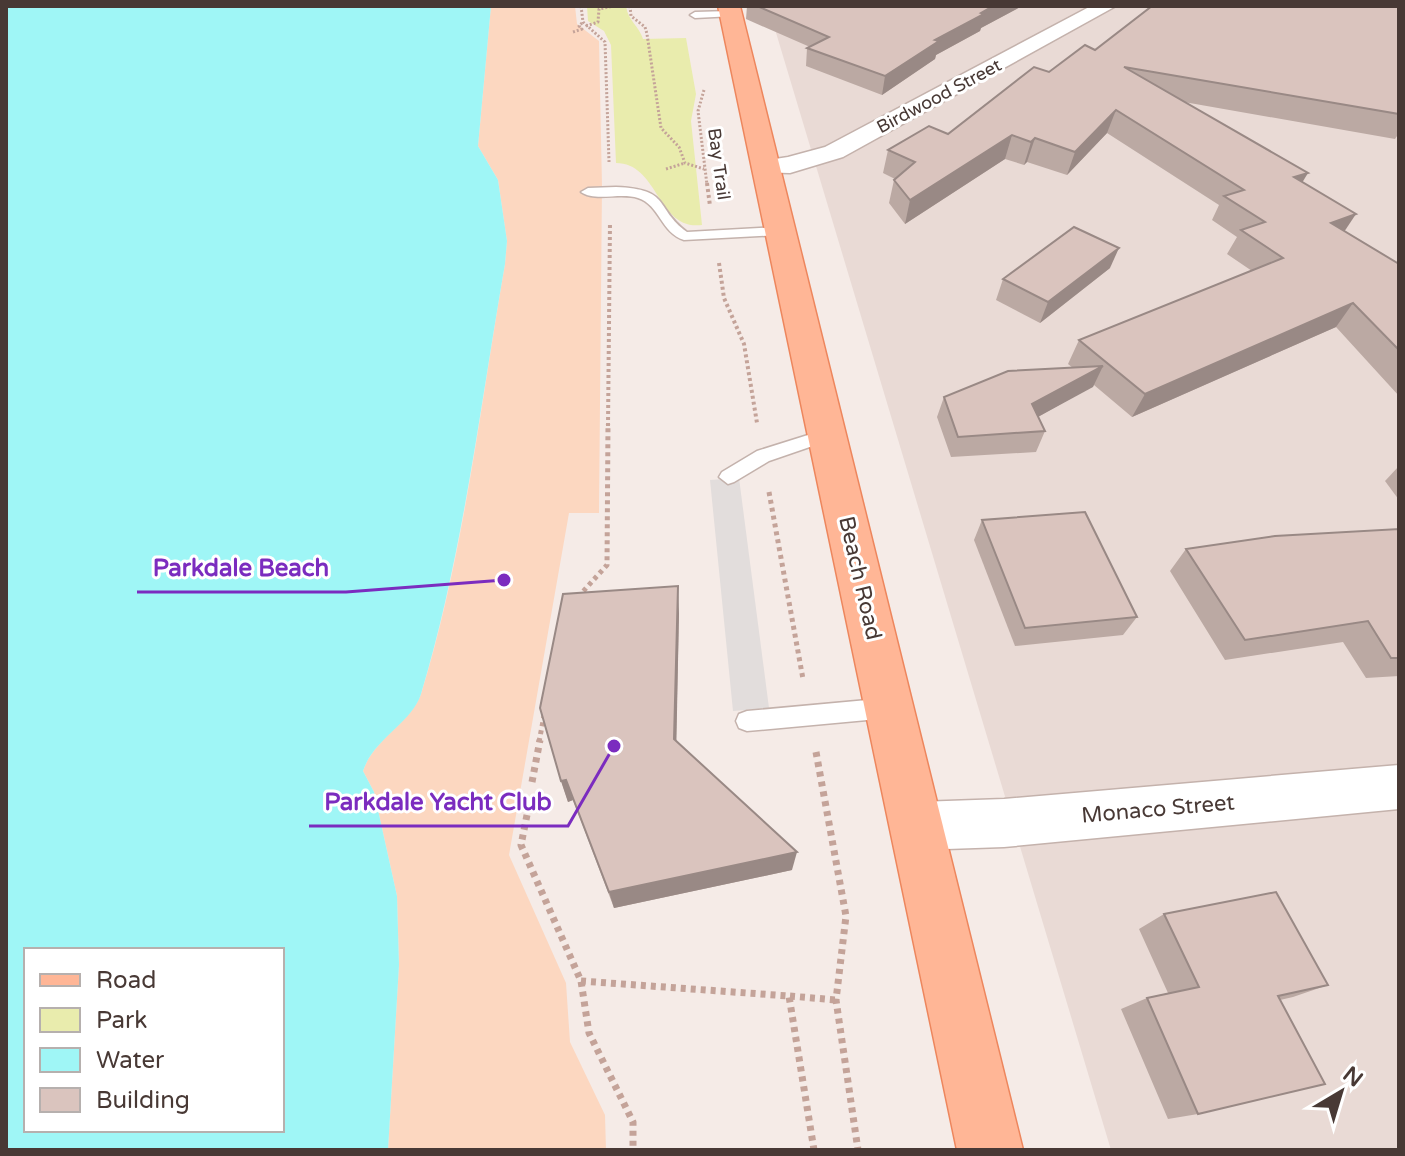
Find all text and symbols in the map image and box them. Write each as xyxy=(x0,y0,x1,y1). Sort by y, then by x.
street label: Birdwood Street xyxy=(873,54,1005,138)
street label: Bay Trail xyxy=(703,127,735,201)
street label: Beach Road xyxy=(833,514,887,642)
callout: Parkdale Beach xyxy=(137,544,346,592)
text: Parkdale Beach xyxy=(153,554,329,583)
callout: Parkdale Yacht Club xyxy=(309,778,568,826)
text: Parkdale Yacht Club xyxy=(324,788,552,817)
street label: Monaco Street xyxy=(1080,789,1236,829)
legend xyxy=(24,948,284,1132)
text: Road xyxy=(96,966,156,995)
text: Park xyxy=(96,1006,147,1035)
text: Water xyxy=(96,1046,165,1075)
north arrow xyxy=(1301,1052,1381,1132)
text: N xyxy=(1338,1061,1368,1093)
text: Building xyxy=(96,1086,190,1115)

